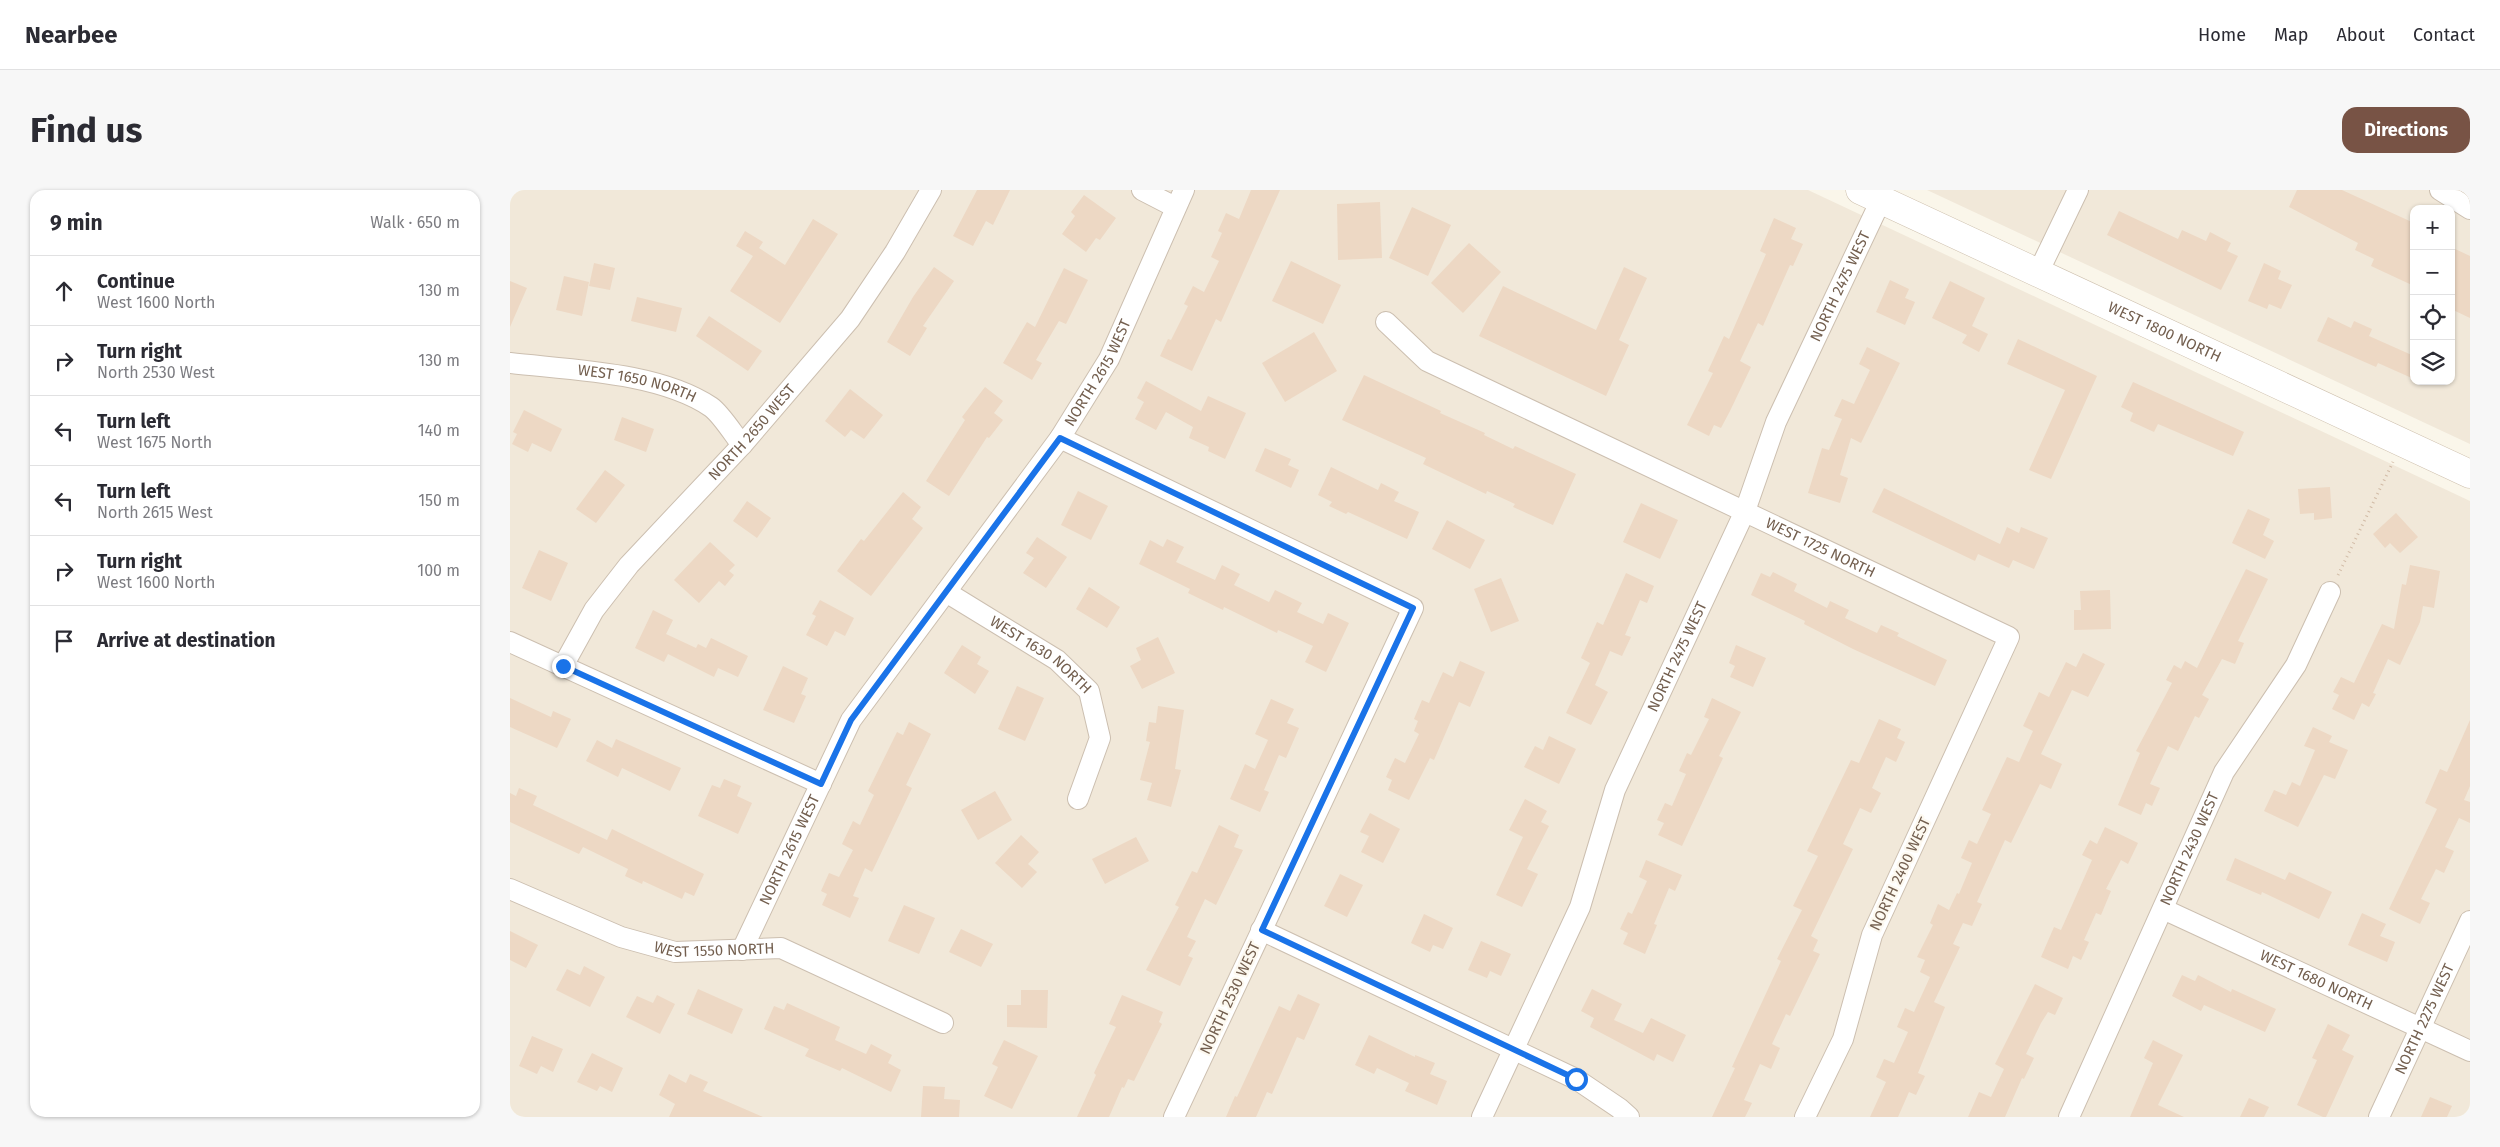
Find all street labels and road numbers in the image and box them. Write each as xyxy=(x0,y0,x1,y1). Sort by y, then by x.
street label: NORTH 2475 WEST xyxy=(1806,228,1874,344)
street label: WEST 1800 NORTH xyxy=(2105,298,2224,366)
street label: NORTH 2615 WEST xyxy=(1061,316,1135,430)
street label: WEST 1650 NORTH xyxy=(577,361,699,406)
street label: NORTH 2650 WEST xyxy=(705,380,799,484)
street label: WEST 1725 NORTH xyxy=(1763,514,1878,581)
street label: NORTH 2475 WEST xyxy=(1644,598,1711,715)
street label: WEST 1630 NORTH xyxy=(987,612,1095,697)
street label: NORTH 2430 WEST xyxy=(2156,789,2223,908)
street label: NORTH 2615 WEST xyxy=(756,791,823,908)
street label: NORTH 2400 WEST xyxy=(1866,814,1934,934)
street label: WEST 1550 NORTH xyxy=(652,938,775,961)
street label: NORTH 2530 WEST xyxy=(1196,939,1264,1057)
street label: WEST 1680 NORTH xyxy=(2257,946,2376,1014)
street label: NORTH 2275 WEST xyxy=(2391,961,2458,1077)

